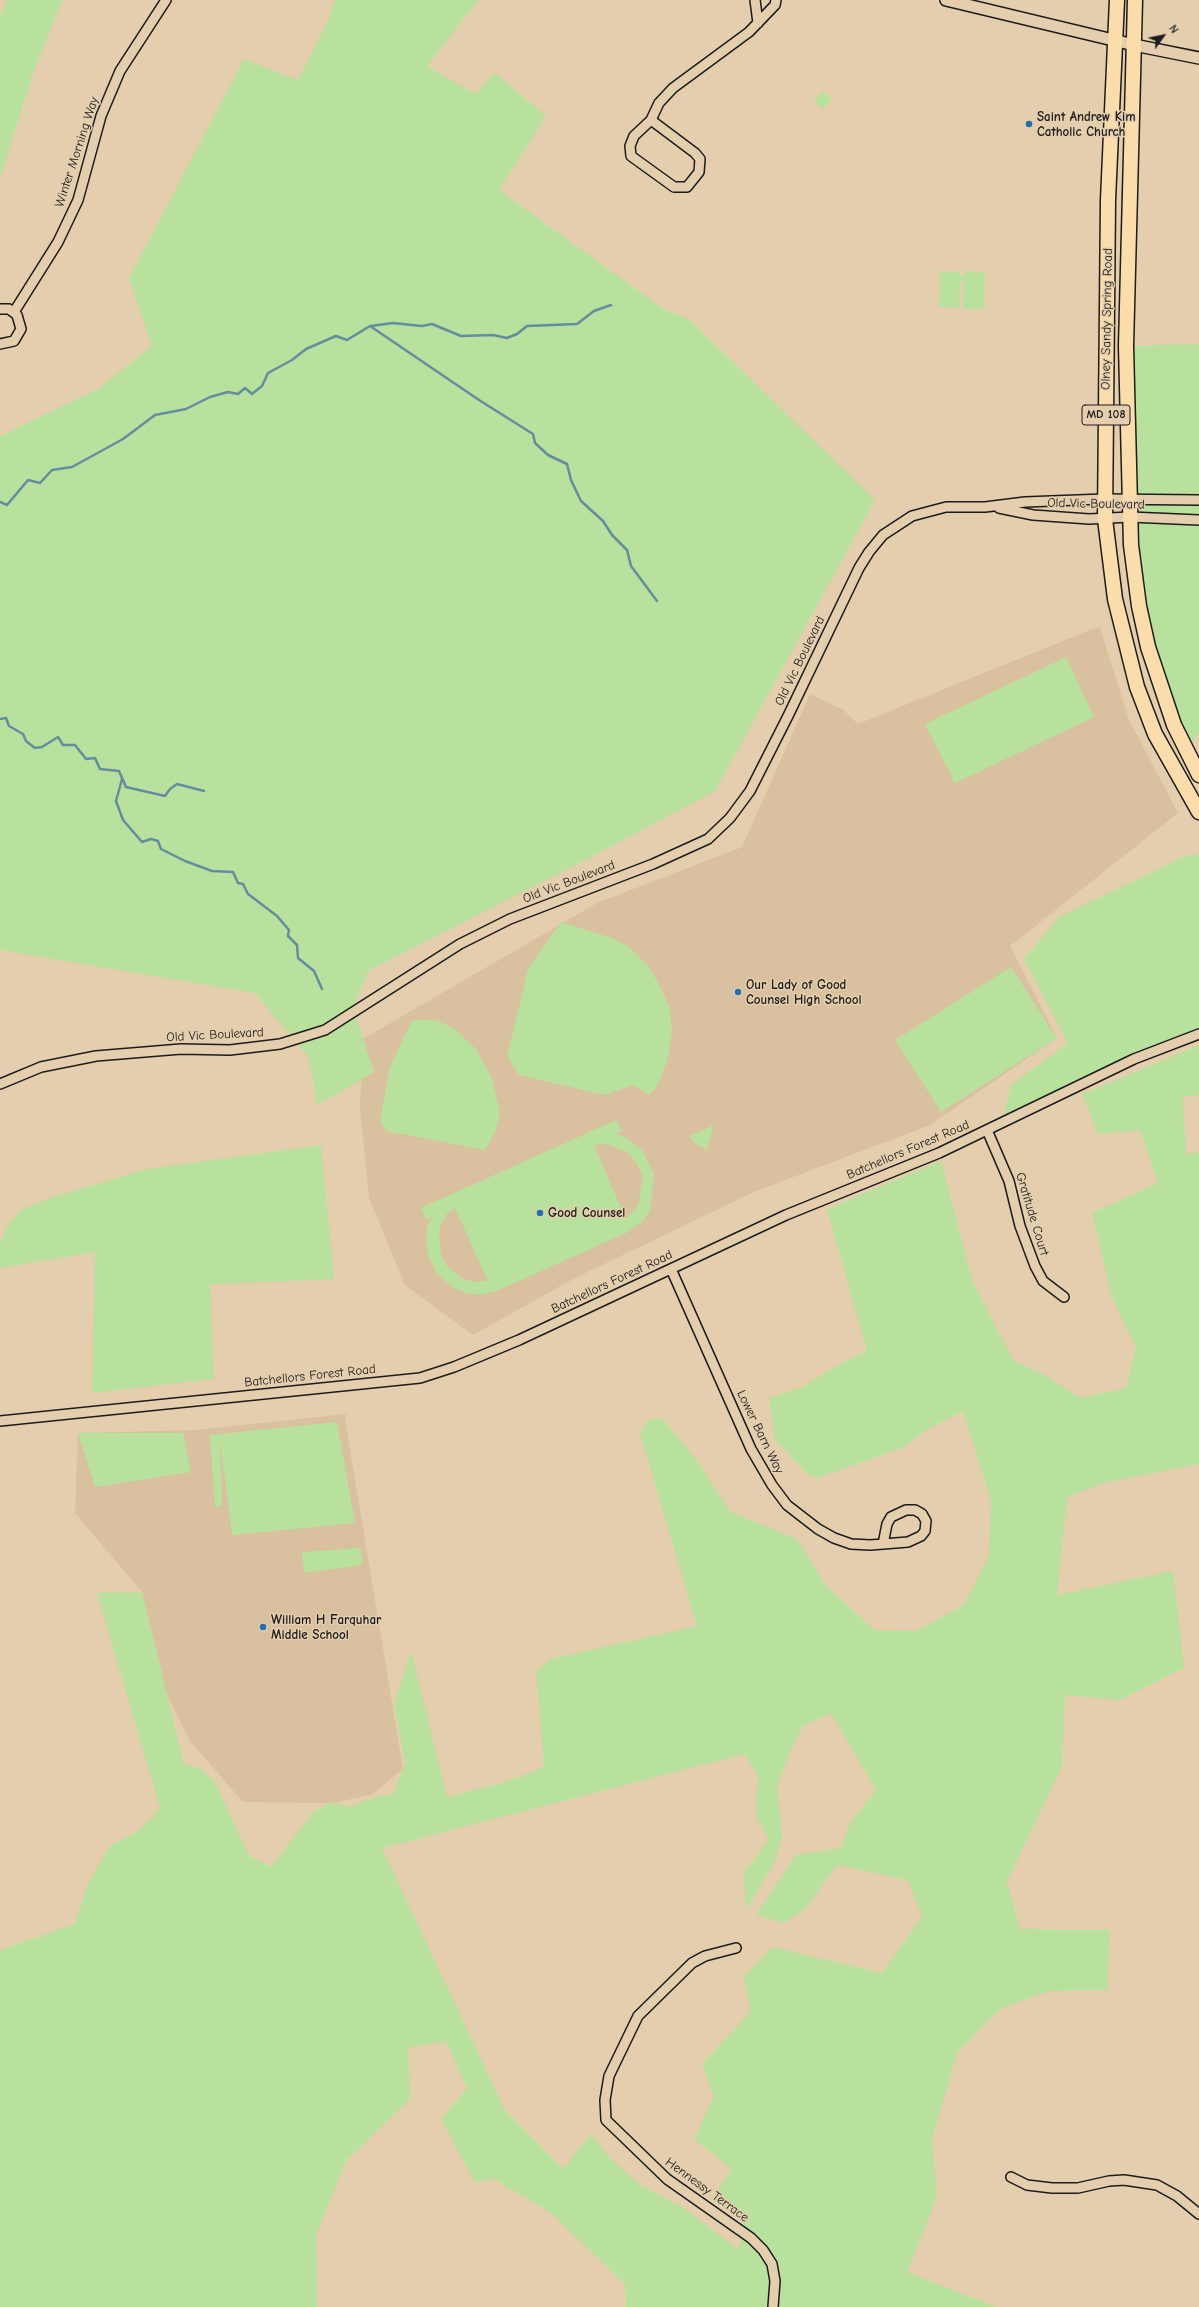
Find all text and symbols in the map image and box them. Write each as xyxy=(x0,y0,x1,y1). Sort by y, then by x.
north arrow xyxy=(1143,16,1183,56)
text: N xyxy=(1166,23,1181,36)
street label: Winter Morning Way xyxy=(52,95,102,209)
place label: Saint Andrew Kim Catholic Church xyxy=(1037,109,1136,140)
marker: Saint Andrew Kim Catholic Church xyxy=(1024,119,1034,129)
street label: Olney Sandy Spring Road xyxy=(1098,248,1116,390)
road number: MD 108 xyxy=(1082,405,1130,425)
street label: Old Vic Boulevard xyxy=(1047,495,1145,513)
street label: Old Vic Boulevard xyxy=(772,614,828,708)
street label: Old Vic Boulevard xyxy=(521,857,617,907)
place label: Our Lady of Good Counsel High School xyxy=(746,977,862,1008)
marker: Our Lady of Good Counsel High School xyxy=(733,987,743,997)
street label: Old Vic Boulevard xyxy=(166,1025,264,1045)
street label: Batchellors Forest Road xyxy=(844,1117,972,1183)
street label: Gratitude Court xyxy=(1012,1171,1052,1257)
place label: Good Counsel xyxy=(548,1205,625,1221)
marker: Good Counsel xyxy=(535,1208,545,1218)
street label: Batchellors Forest Road xyxy=(549,1247,675,1317)
street label: Batchellors Forest Road xyxy=(244,1361,376,1391)
street label: Lower Barn Way xyxy=(733,1388,787,1476)
place label: William H Farquhar Middle School xyxy=(271,1612,381,1643)
marker: William H Farquhar Middle School xyxy=(258,1622,268,1632)
street label: Hennessy Terrace xyxy=(662,2154,752,2226)

